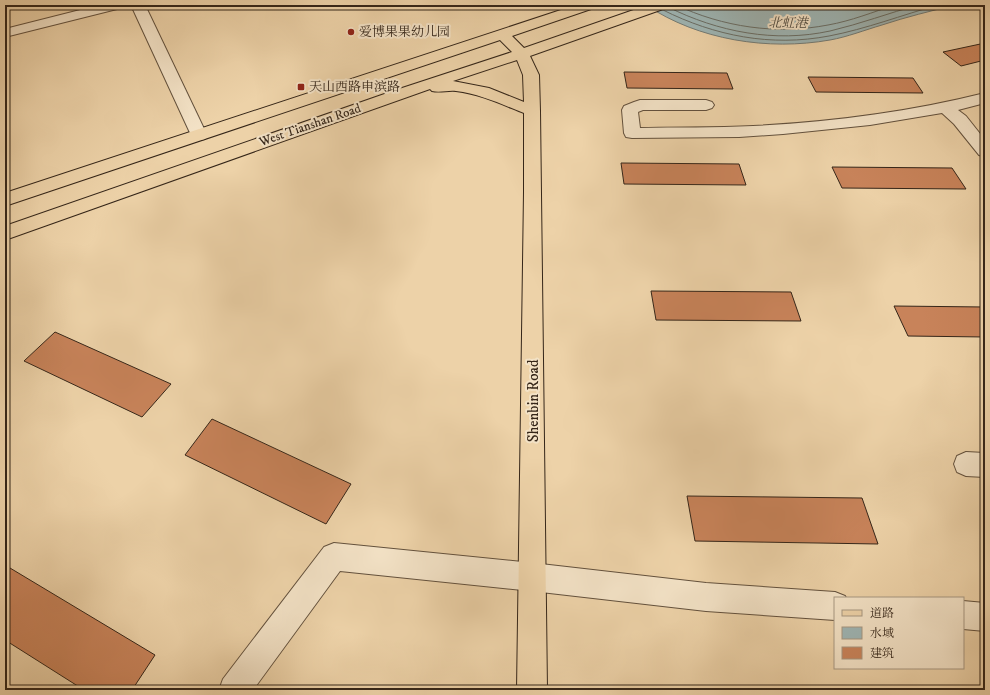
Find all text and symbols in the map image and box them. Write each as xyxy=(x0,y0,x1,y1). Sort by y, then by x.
water label: 北虹港 xyxy=(768,15,810,31)
place label: 爱博果果幼儿园 xyxy=(359,24,450,40)
marker: 爱博果果幼儿园 xyxy=(346,27,356,37)
place label: 天山西路申滨路 xyxy=(309,79,400,95)
marker: 天山西路申滨路 xyxy=(296,82,306,92)
street label: West Tianshan Road xyxy=(256,100,363,150)
street label: Shenbin Road xyxy=(524,359,543,442)
legend xyxy=(834,597,964,669)
text: 道路 xyxy=(870,606,894,621)
text: 水域 xyxy=(870,626,894,641)
text: 建筑 xyxy=(870,646,894,661)

